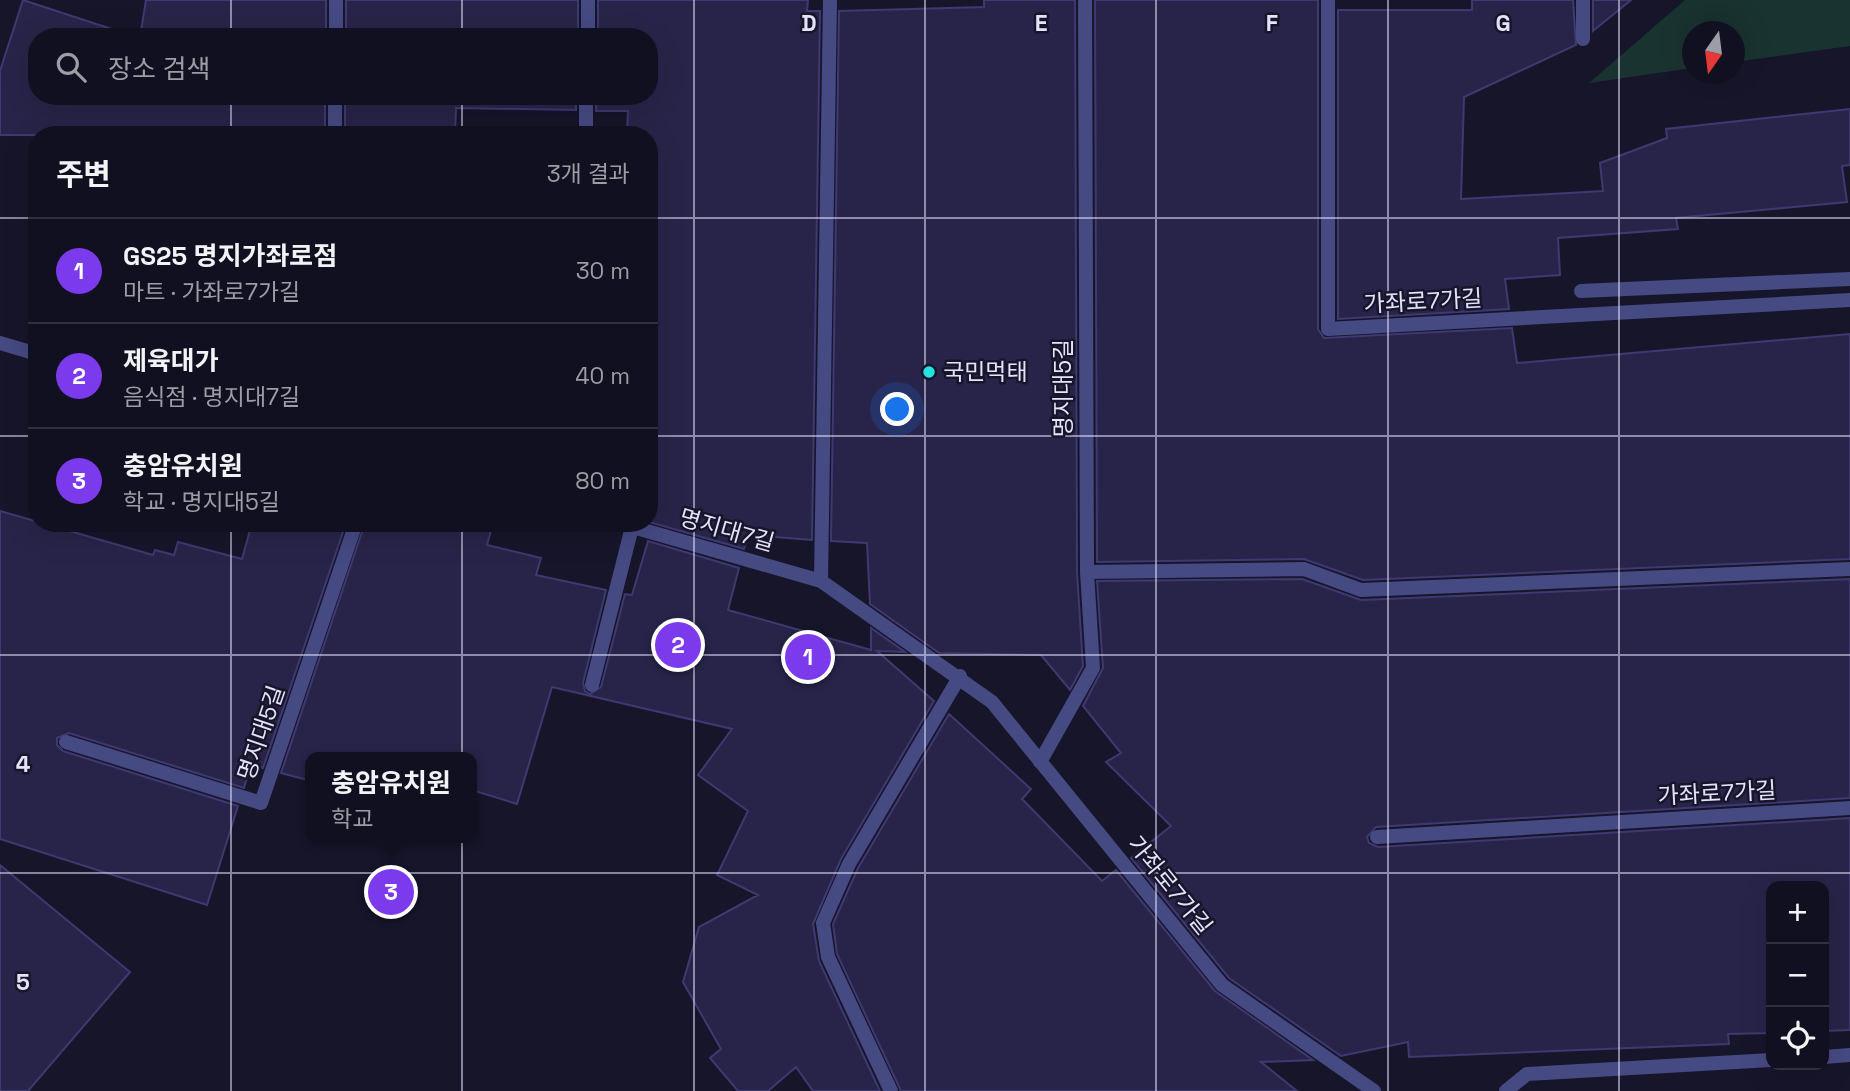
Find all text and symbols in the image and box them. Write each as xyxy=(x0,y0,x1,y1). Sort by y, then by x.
text: D xyxy=(801,8,817,38)
text: E xyxy=(1035,8,1047,38)
text: F xyxy=(1266,8,1278,38)
text: G xyxy=(1495,8,1511,38)
north arrow xyxy=(1682,21,1745,84)
search box xyxy=(28,28,658,105)
icon: search xyxy=(52,48,90,86)
text: 장소 검색 xyxy=(108,52,210,86)
text: 주변 xyxy=(56,155,111,194)
text: 3개 결과 xyxy=(547,159,630,189)
text: GS25 명지가좌로점 xyxy=(123,239,337,273)
text: 1 xyxy=(74,256,84,286)
text: 30 m xyxy=(576,256,630,286)
text: 마트 · 가좌로7가길 xyxy=(123,277,300,307)
street label: 가좌로7가길 xyxy=(1363,283,1483,319)
street label: 명지대5길 xyxy=(1048,339,1078,437)
text: 제육대가 xyxy=(123,344,219,378)
place label: 국민먹태 xyxy=(943,357,1028,387)
text: 2 xyxy=(72,361,86,391)
text: 40 m xyxy=(575,361,630,391)
marker: 국민먹태 xyxy=(921,364,937,380)
text: 음식점 · 명지대7길 xyxy=(123,382,300,412)
your location xyxy=(880,392,914,426)
text: 충암유치원 xyxy=(123,449,243,483)
text: 3 xyxy=(72,466,86,496)
text: 80 m xyxy=(575,466,630,496)
text: 학교 · 명지대5길 xyxy=(123,487,280,517)
street label: 명지대7길 xyxy=(676,502,778,558)
pin: 2 xyxy=(655,619,701,671)
pin: 1 xyxy=(785,631,831,683)
street label: 명지대5길 xyxy=(231,682,291,784)
text: 4 xyxy=(16,749,31,779)
popup xyxy=(305,752,477,843)
text: 충암유치원 xyxy=(331,766,451,800)
street label: 가좌로7가길 xyxy=(1657,775,1777,811)
text: 학교 xyxy=(331,804,374,834)
street label: 가좌로7가길 xyxy=(1121,829,1219,941)
pin: 3 xyxy=(368,866,414,918)
map controls xyxy=(1766,881,1829,1070)
button: + xyxy=(1766,881,1829,944)
button: − xyxy=(1766,944,1829,1007)
text: 5 xyxy=(16,967,30,997)
button: locate xyxy=(1766,1007,1829,1070)

